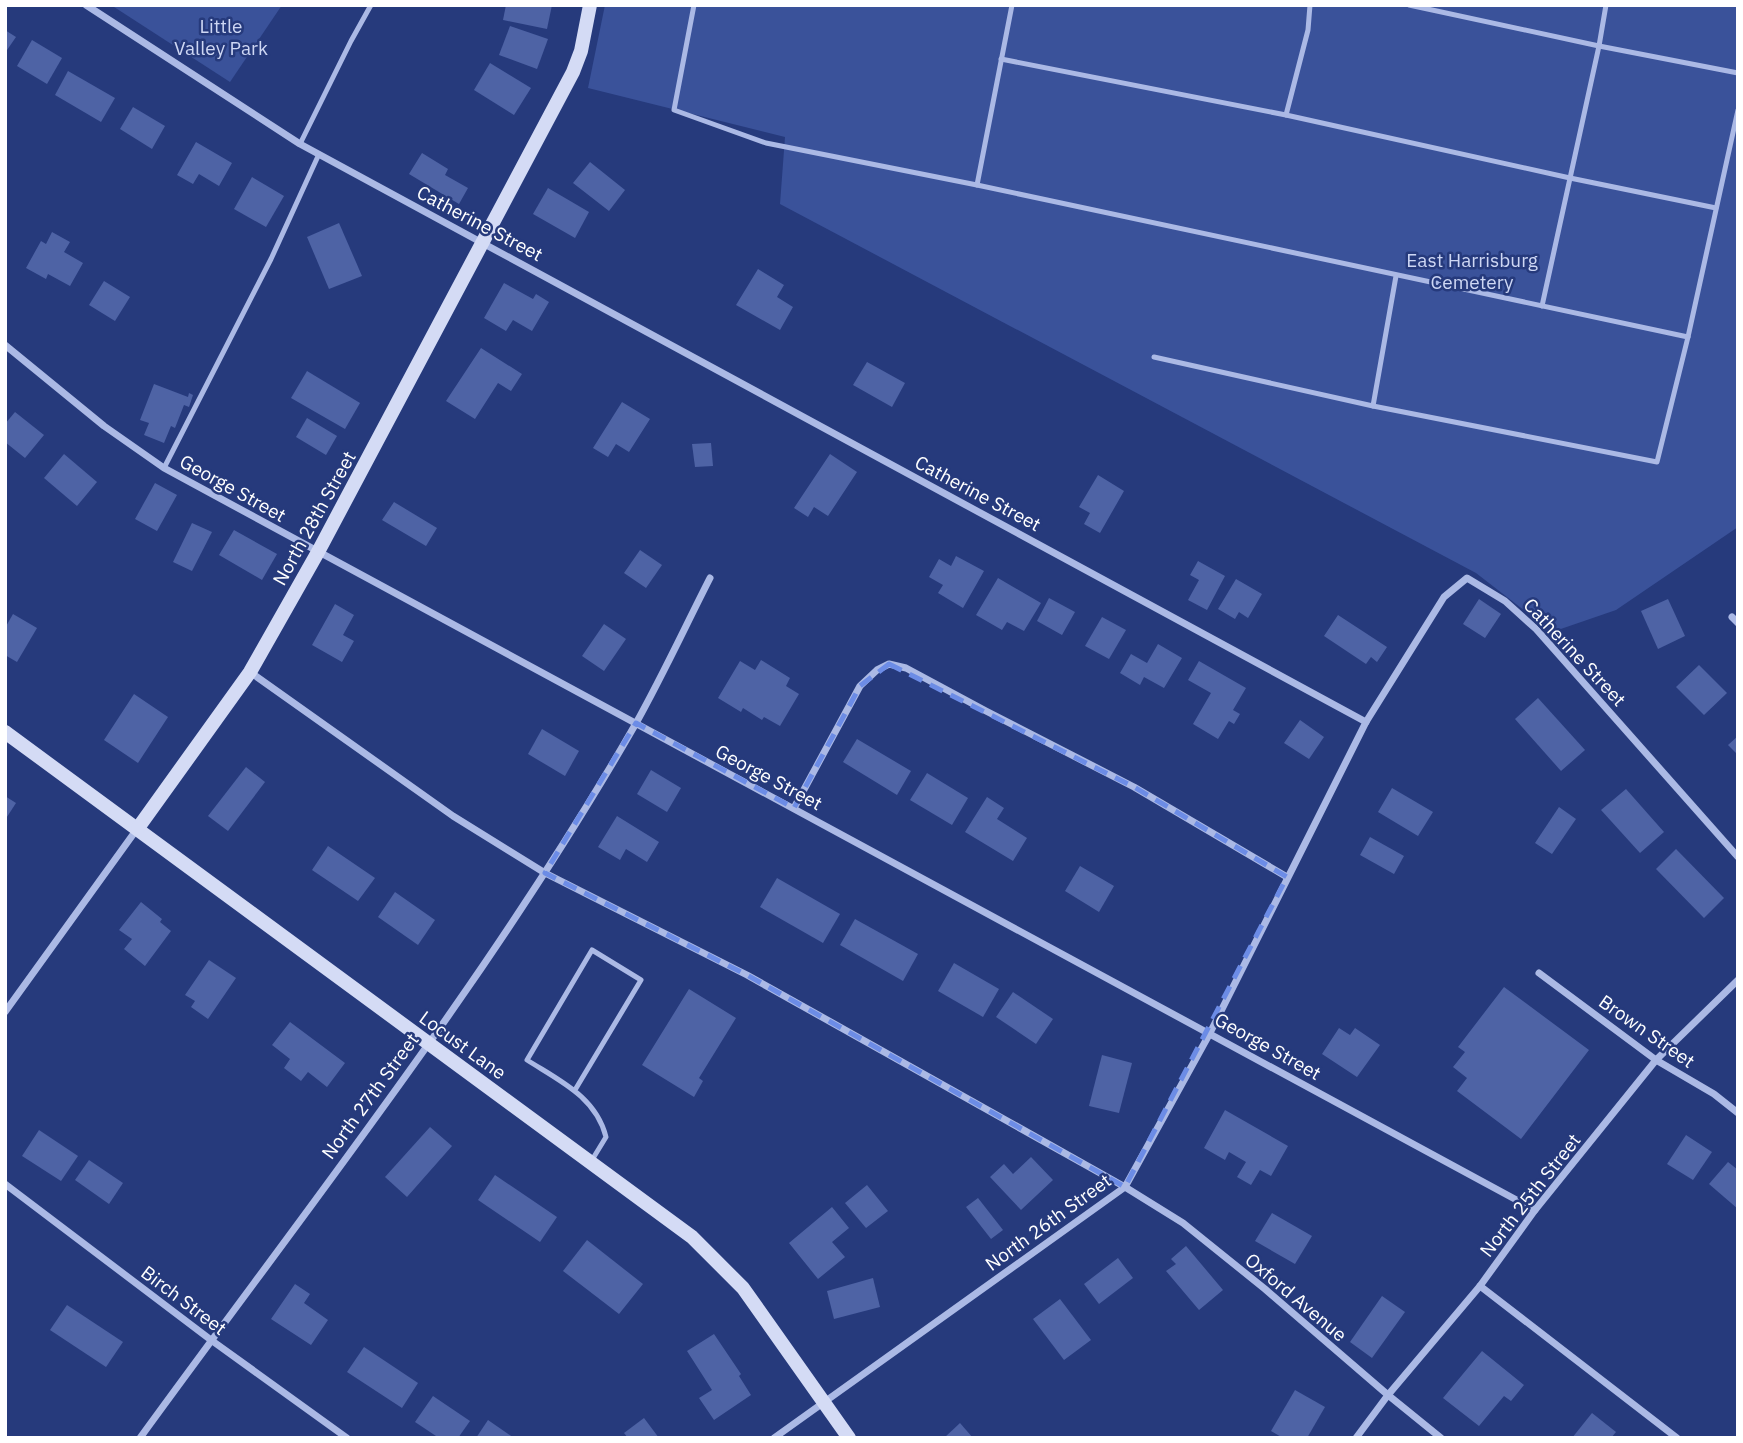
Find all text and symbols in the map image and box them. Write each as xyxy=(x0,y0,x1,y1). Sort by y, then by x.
park label: Little Valley Park xyxy=(174,14,268,60)
street label: Catherine Street xyxy=(413,180,547,266)
park label: East Harrisburg Cemetery xyxy=(1406,248,1538,294)
street label: North 28th Street xyxy=(267,447,361,589)
street label: George Street xyxy=(176,449,290,527)
street label: Catherine Street xyxy=(911,450,1045,536)
street label: Catherine Street xyxy=(1519,593,1631,711)
street label: George Street xyxy=(711,739,827,815)
street label: Brown Street xyxy=(1594,989,1700,1073)
street label: Locust Lane xyxy=(415,1005,511,1085)
street label: George Street xyxy=(1211,1007,1325,1085)
street label: North 27th Street xyxy=(316,1028,424,1164)
street label: North 25th Street xyxy=(1474,1129,1586,1261)
street label: North 26th Street xyxy=(980,1168,1116,1276)
street label: Oxford Avenue xyxy=(1240,1247,1352,1347)
street label: Birch Street xyxy=(136,1260,232,1340)

